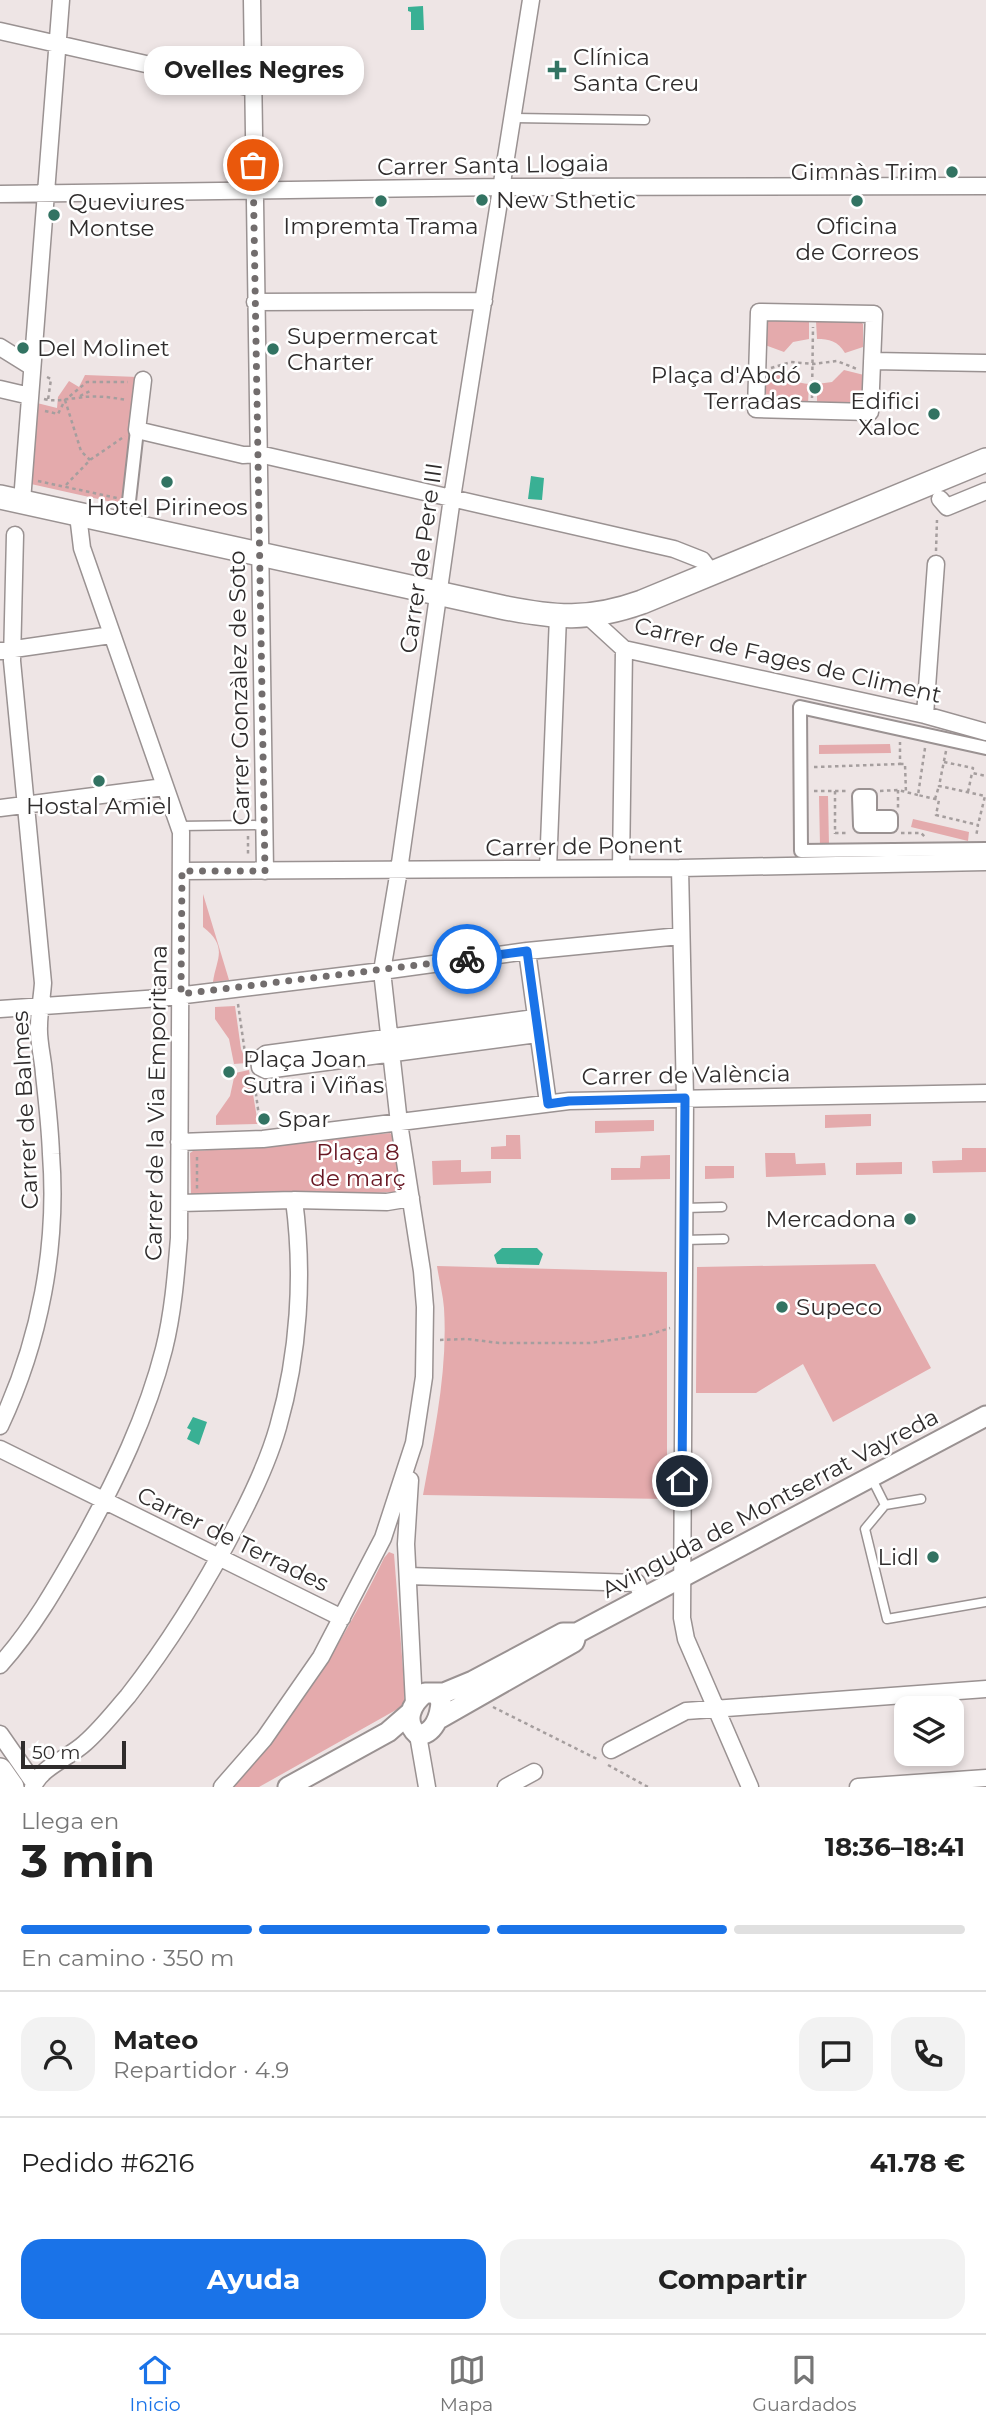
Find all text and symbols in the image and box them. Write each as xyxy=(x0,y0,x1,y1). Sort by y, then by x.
place label: Clínica Santa Creu xyxy=(573,43,699,97)
callout: Ovelles Negres xyxy=(143,46,363,95)
text: Ovelles Negres xyxy=(164,56,344,84)
marker: Clínica Santa Creu xyxy=(547,60,567,80)
pin xyxy=(223,135,283,195)
icon: bag xyxy=(234,146,272,184)
street label: Carrer Santa Llogaia xyxy=(377,149,609,181)
place label: Gimnàs Trim xyxy=(791,158,938,186)
marker: Gimnàs Trim xyxy=(944,164,960,180)
place label: New Sthetic xyxy=(496,186,636,214)
place label: Queviures Montse xyxy=(68,188,185,242)
marker: New Sthetic xyxy=(474,192,490,208)
marker: Impremta Trama xyxy=(373,193,389,209)
marker: Oficina de Correos xyxy=(849,193,865,209)
marker: Queviures Montse xyxy=(46,207,62,223)
place label: Impremta Trama xyxy=(283,212,479,240)
place label: Oficina de Correos xyxy=(795,212,919,266)
place label: Supermercat Charter xyxy=(287,322,438,376)
place label: Del Molinet xyxy=(37,334,170,362)
marker: Del Molinet xyxy=(15,340,31,356)
marker: Supermercat Charter xyxy=(265,341,281,357)
place label: Plaça d'Abdó Terradas xyxy=(651,361,801,415)
marker: Plaça d'Abdó Terradas xyxy=(807,380,823,396)
place label: Edifici Xaloc xyxy=(850,387,920,441)
marker: Edifici Xaloc xyxy=(926,406,942,422)
street label: Carrer de Pere III xyxy=(394,461,448,655)
marker: Hotel Pirineos xyxy=(159,474,175,490)
place label: Hotel Pirineos xyxy=(86,493,248,521)
street label: Carrer Gonzàlez de Soto xyxy=(223,550,255,826)
street label: Carrer de Fages de Climent xyxy=(632,611,944,709)
marker: Hostal Amiel xyxy=(91,773,107,789)
place label: Hostal Amiel xyxy=(26,792,172,820)
street label: Carrer de Ponent xyxy=(485,830,683,862)
courier xyxy=(432,924,502,994)
icon: bike xyxy=(448,940,486,978)
street label: Carrer de la Via Emporitana xyxy=(139,945,173,1261)
street label: Carrer de Balmes xyxy=(6,1010,44,1210)
place label: Plaça Joan Sutra i Viñas xyxy=(243,1045,384,1099)
street label: Carrer de València xyxy=(581,1059,791,1091)
marker: Plaça Joan Sutra i Viñas xyxy=(221,1064,237,1080)
place label: Spar xyxy=(278,1105,330,1133)
marker: Spar xyxy=(256,1111,272,1127)
park label: Plaça 8 de març xyxy=(310,1138,406,1192)
place label: Mercadona xyxy=(766,1205,896,1233)
marker: Mercadona xyxy=(902,1211,918,1227)
place label: Supeco xyxy=(796,1293,882,1321)
marker: Supeco xyxy=(774,1299,790,1315)
street label: Avinguda de Montserrat Vayreda xyxy=(597,1402,943,1604)
pin xyxy=(652,1451,712,1511)
icon: home xyxy=(663,1462,701,1500)
street label: Carrer de Terrades xyxy=(133,1480,333,1598)
place label: Lidl xyxy=(877,1543,919,1571)
marker: Lidl xyxy=(925,1549,941,1565)
map controls xyxy=(894,1696,964,1766)
button: layers xyxy=(894,1696,964,1766)
scale bar xyxy=(21,1738,126,1770)
text: 50 m xyxy=(32,1741,80,1764)
text: Llega en xyxy=(21,1807,119,1835)
text: 18:36–18:41 xyxy=(825,1831,965,1863)
text: 3 min xyxy=(21,1832,155,1889)
text: En camino · 350 m xyxy=(21,1944,234,1972)
button: person xyxy=(21,2017,95,2091)
button: chat xyxy=(799,2017,873,2091)
button: phone xyxy=(891,2017,965,2091)
text: Mateo xyxy=(113,2024,198,2056)
text: Repartidor · 4.9 xyxy=(113,2056,289,2084)
text: Pedido #6216 xyxy=(21,2147,194,2179)
text: 41.78 € xyxy=(870,2147,965,2179)
button: Ayuda xyxy=(21,2239,486,2319)
button: Compartir xyxy=(500,2239,965,2319)
tab: Inicio xyxy=(130,2351,181,2416)
tab: Mapa xyxy=(440,2351,493,2416)
tab: Guardados xyxy=(752,2351,856,2416)

